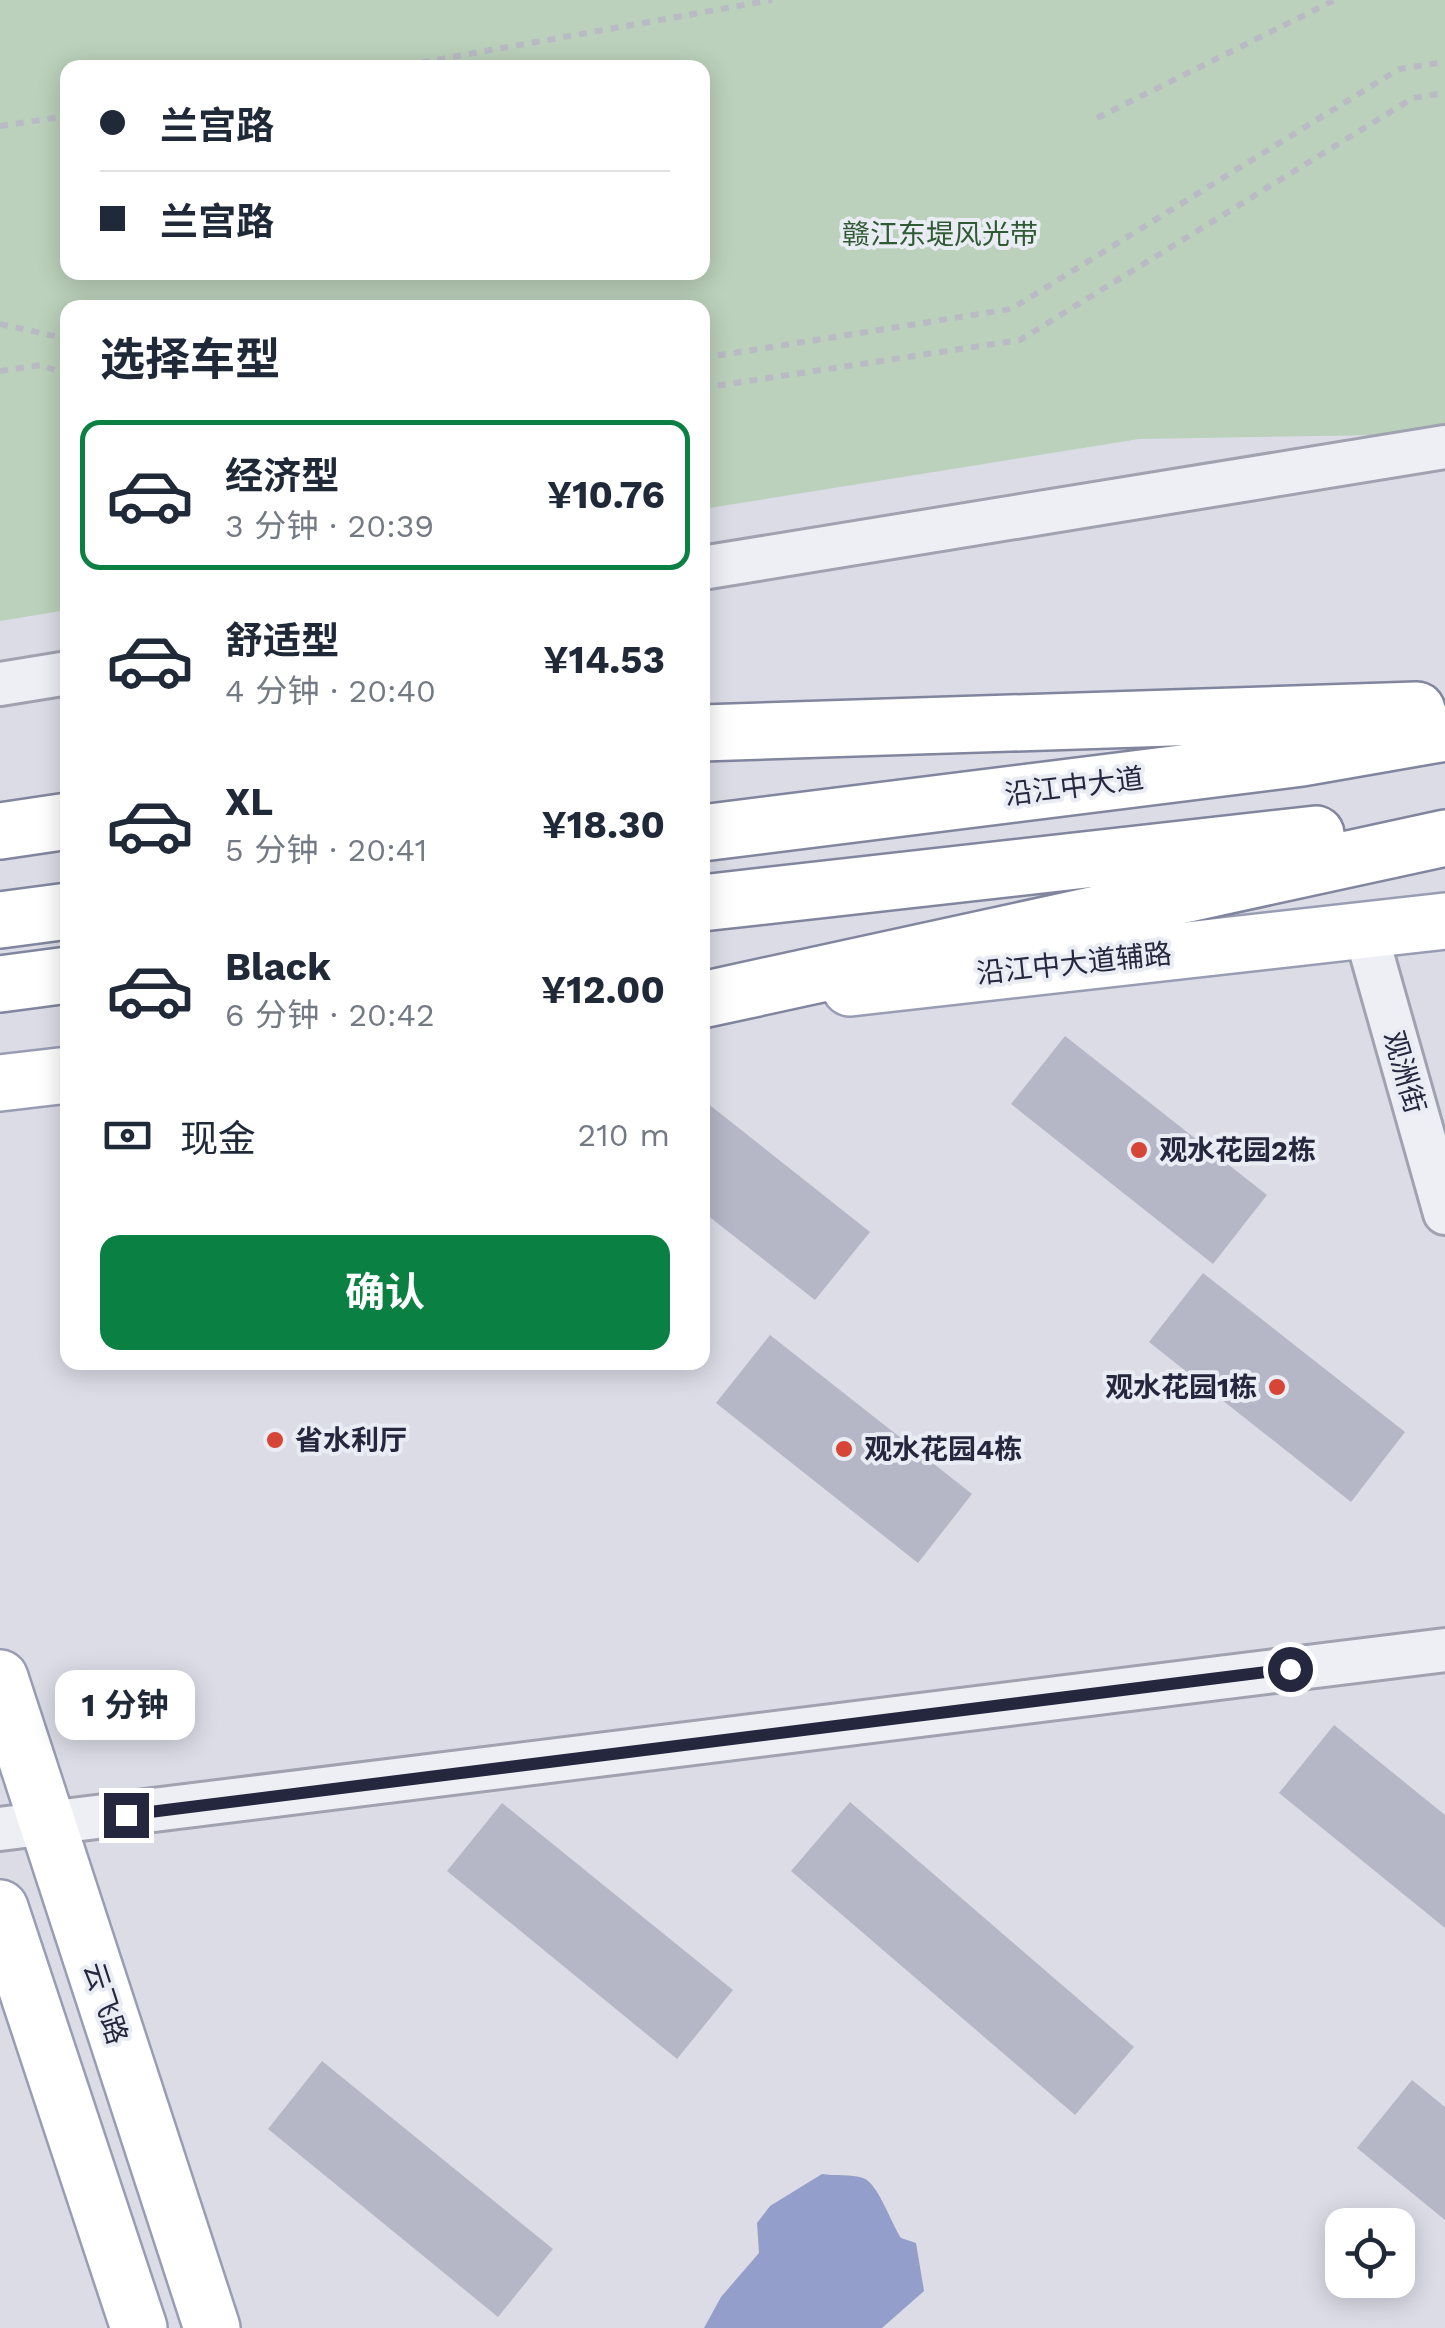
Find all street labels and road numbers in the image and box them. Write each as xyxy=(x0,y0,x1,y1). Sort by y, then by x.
street label: 沿江中大道 xyxy=(1003,762,1146,811)
street label: 沿江中大道辅路 xyxy=(975,937,1173,990)
street label: 观洲街 xyxy=(1377,1027,1432,1117)
street label: 云飞路 xyxy=(77,1958,134,2048)

